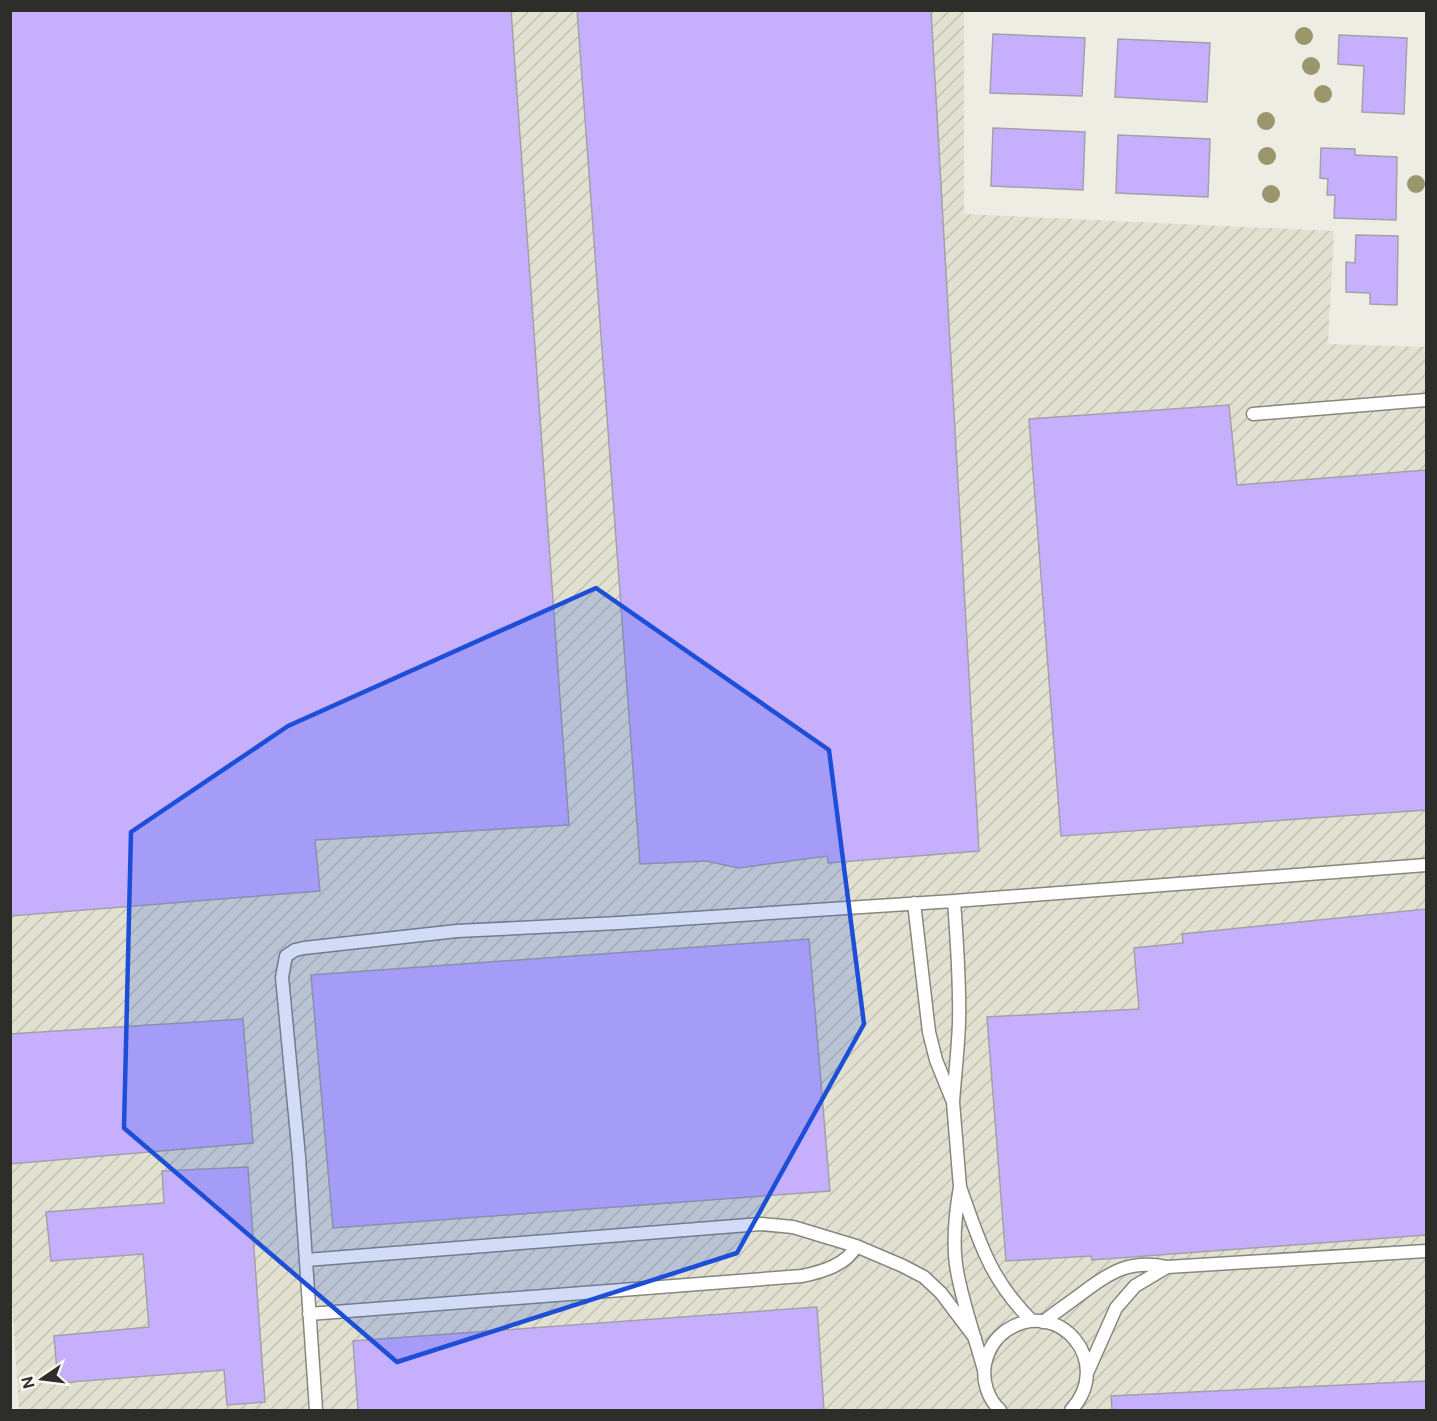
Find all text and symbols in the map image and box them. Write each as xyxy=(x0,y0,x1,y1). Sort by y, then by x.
north arrow xyxy=(12,1349,72,1409)
text: N xyxy=(16,1374,40,1391)

